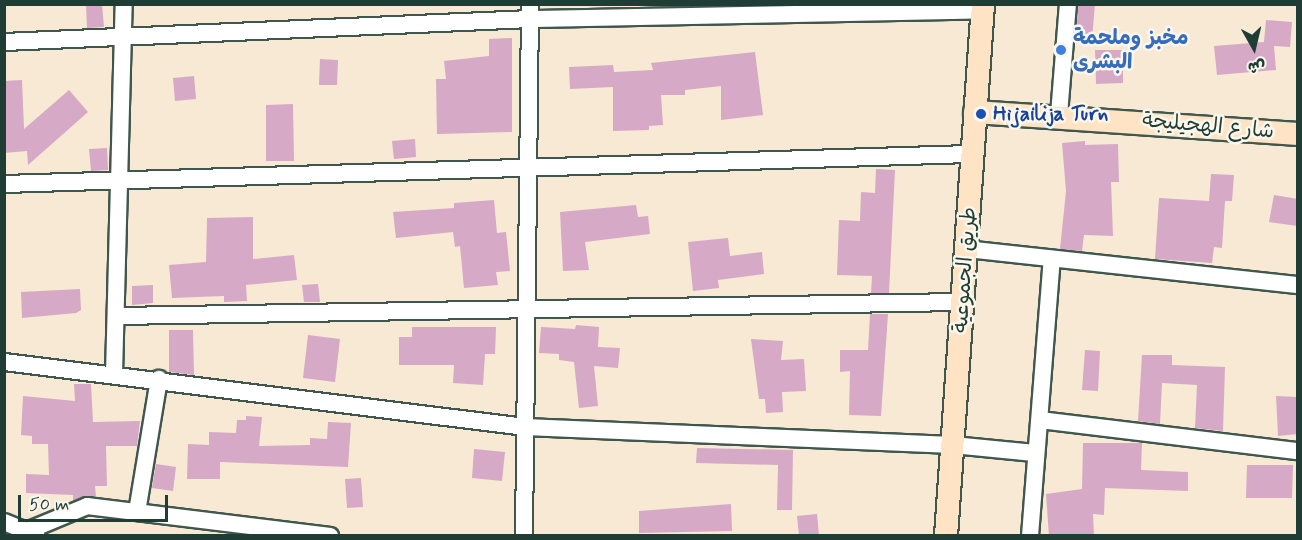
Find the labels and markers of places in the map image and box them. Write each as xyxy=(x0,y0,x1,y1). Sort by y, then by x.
place label: مخبز وملحمة البشرى xyxy=(1073,25,1188,75)
marker: مخبز وملحمة البشرى xyxy=(1054,43,1068,57)
place label: Hijailija Turn xyxy=(993,101,1114,127)
marker: Hijailija Turn xyxy=(974,107,988,121)

